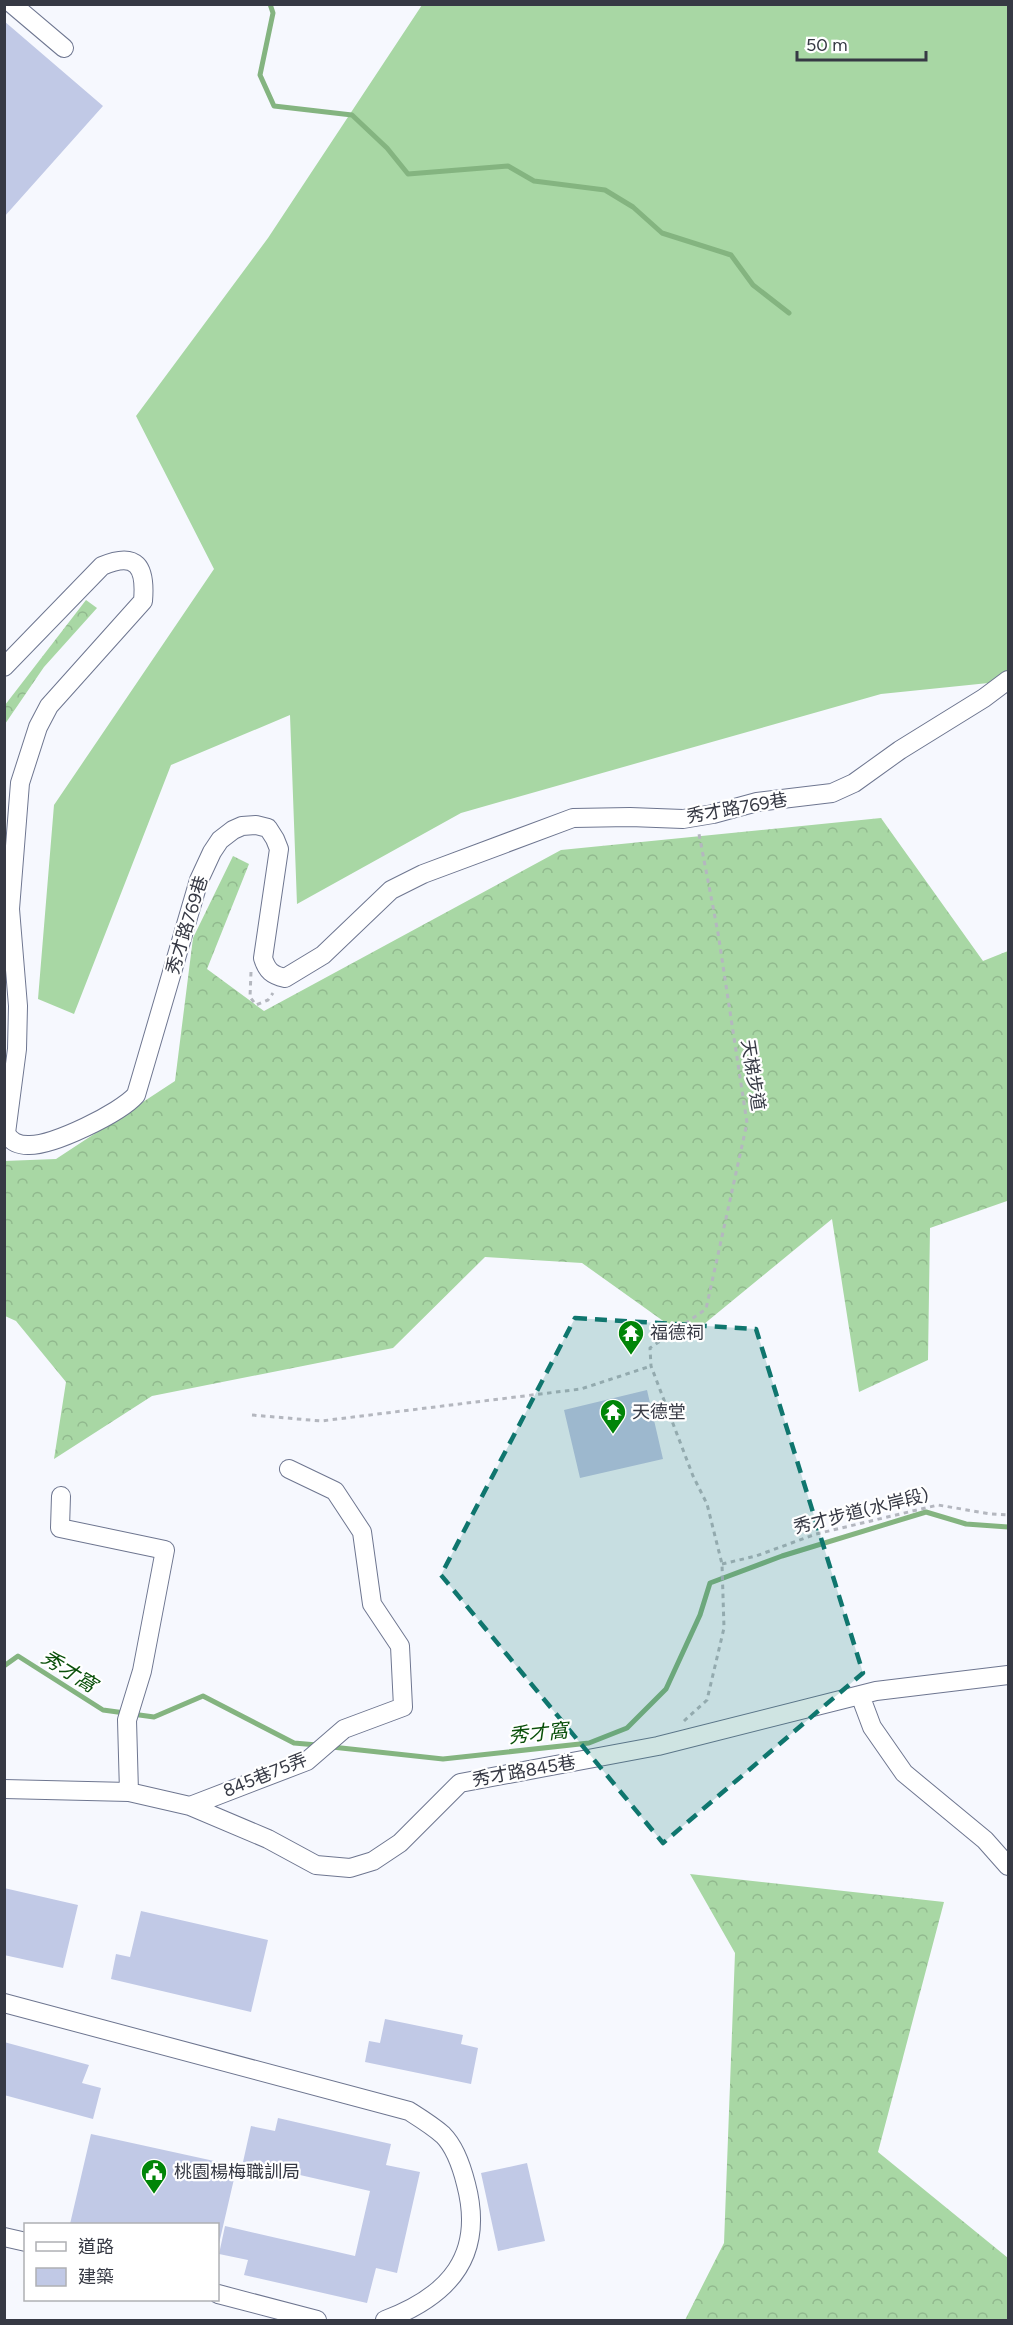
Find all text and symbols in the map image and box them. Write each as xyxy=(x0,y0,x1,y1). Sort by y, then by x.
scale bar xyxy=(797,24,926,62)
text: 50 m xyxy=(806,34,848,56)
street label: 秀才路769巷 xyxy=(685,788,789,828)
street label: 秀才路769巷 xyxy=(162,873,212,977)
street label: 天梯步道 xyxy=(737,1038,769,1112)
temple icon: 福德祠 xyxy=(616,1318,646,1356)
place label: 福德祠 xyxy=(650,1322,704,1344)
temple icon: 天德堂 xyxy=(598,1397,628,1435)
place label: 天德堂 xyxy=(632,1401,686,1423)
street label: 秀才步道(水岸段) xyxy=(791,1484,931,1538)
water label: 秀才窩 xyxy=(37,1645,103,1699)
water label: 秀才窩 xyxy=(507,1718,572,1748)
street label: 845巷75弄 xyxy=(220,1748,310,1802)
street label: 秀才路845巷 xyxy=(471,1751,577,1791)
public building icon: 桃園楊梅職訓局 xyxy=(139,2157,169,2195)
place label: 桃園楊梅職訓局 xyxy=(174,2161,300,2183)
legend xyxy=(24,2223,219,2301)
text: 道路 xyxy=(78,2236,114,2258)
text: 建築 xyxy=(78,2266,114,2288)

